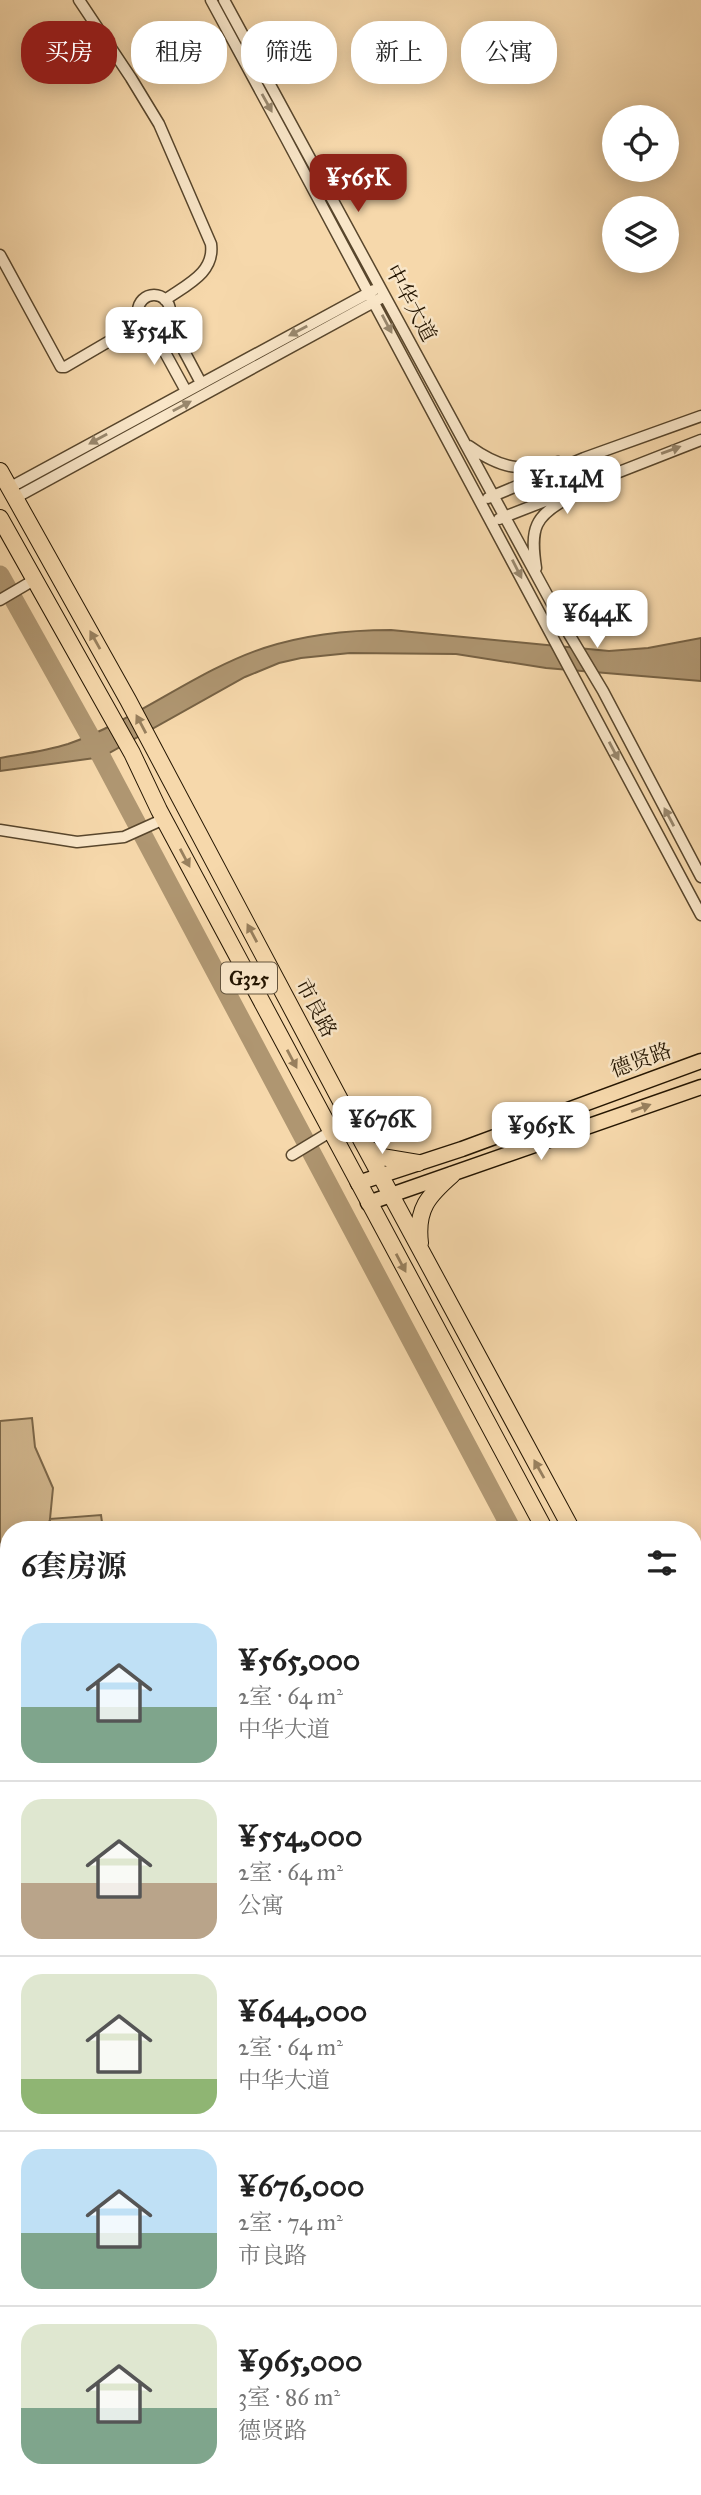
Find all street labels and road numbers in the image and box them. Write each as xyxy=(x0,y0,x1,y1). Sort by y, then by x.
street label: 中华大道 xyxy=(380,260,442,346)
road number: G325 xyxy=(221,962,277,994)
street label: 市良路 xyxy=(290,974,342,1042)
street label: 德贤路 xyxy=(607,1037,675,1083)

